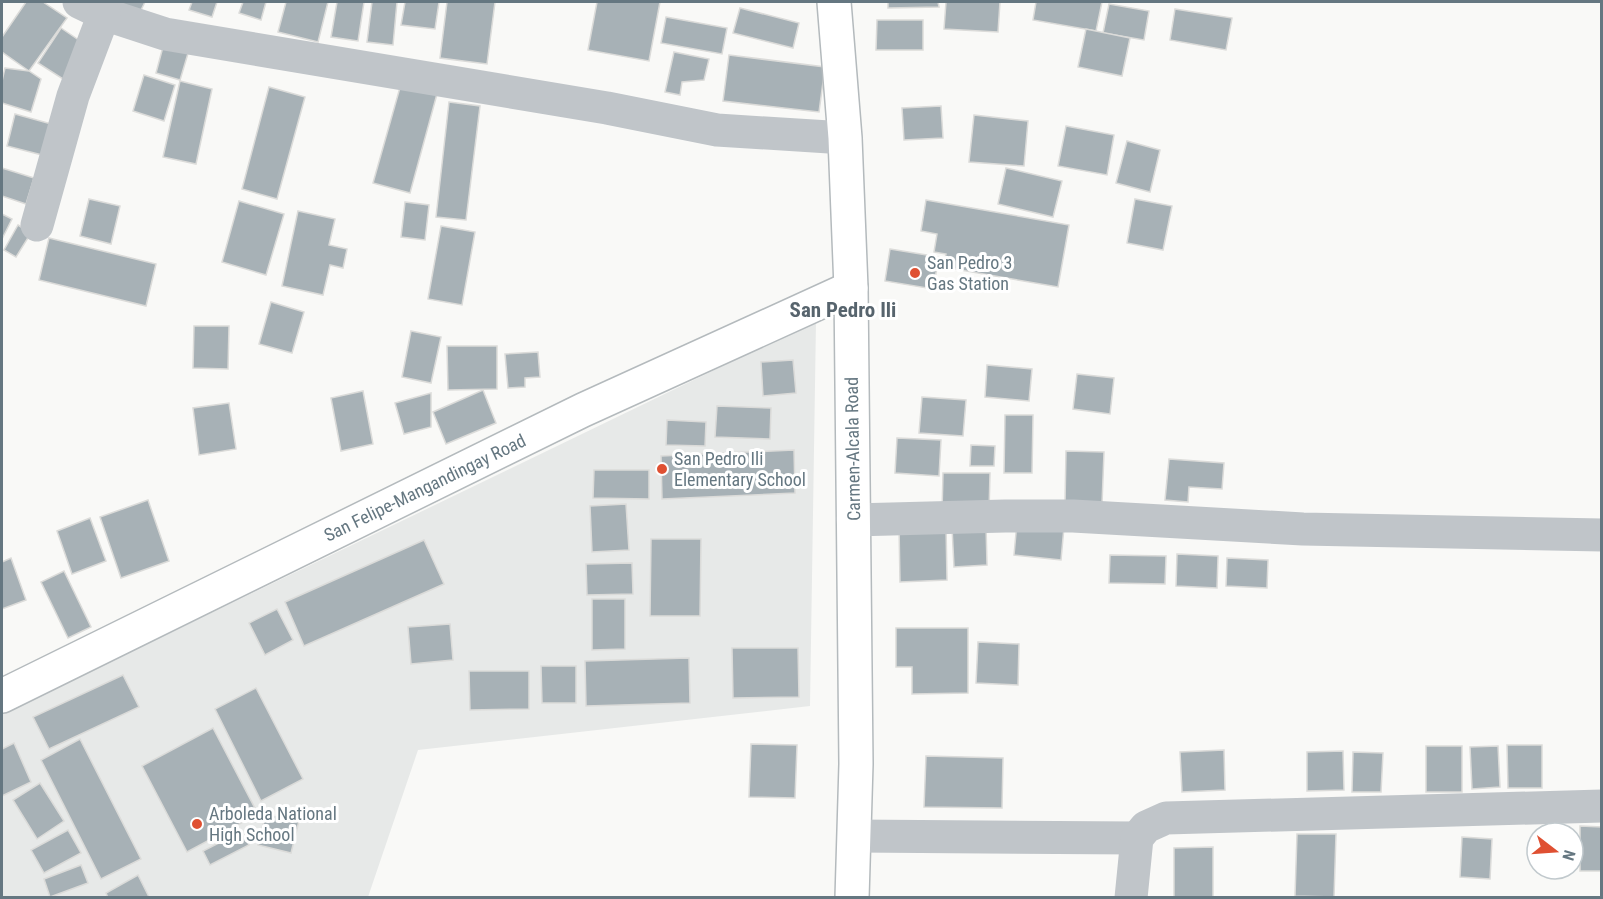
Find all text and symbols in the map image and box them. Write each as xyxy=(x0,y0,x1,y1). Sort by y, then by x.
place label: San Pedro 3 Gas Station xyxy=(927,252,1012,294)
marker: San Pedro 3 Gas Station xyxy=(908,266,922,280)
district label: San Pedro Ili xyxy=(790,298,896,322)
street label: Carmen-Alcala Road xyxy=(841,377,864,521)
street label: San Felipe-Mangandingay Road xyxy=(320,429,529,546)
place label: San Pedro Ili Elementary School xyxy=(674,448,806,490)
marker: San Pedro Ili Elementary School xyxy=(655,462,669,476)
place label: Arboleda National High School xyxy=(209,803,337,845)
marker: Arboleda National High School xyxy=(190,817,204,831)
north arrow xyxy=(1525,821,1585,881)
text: N xyxy=(1558,848,1579,863)

